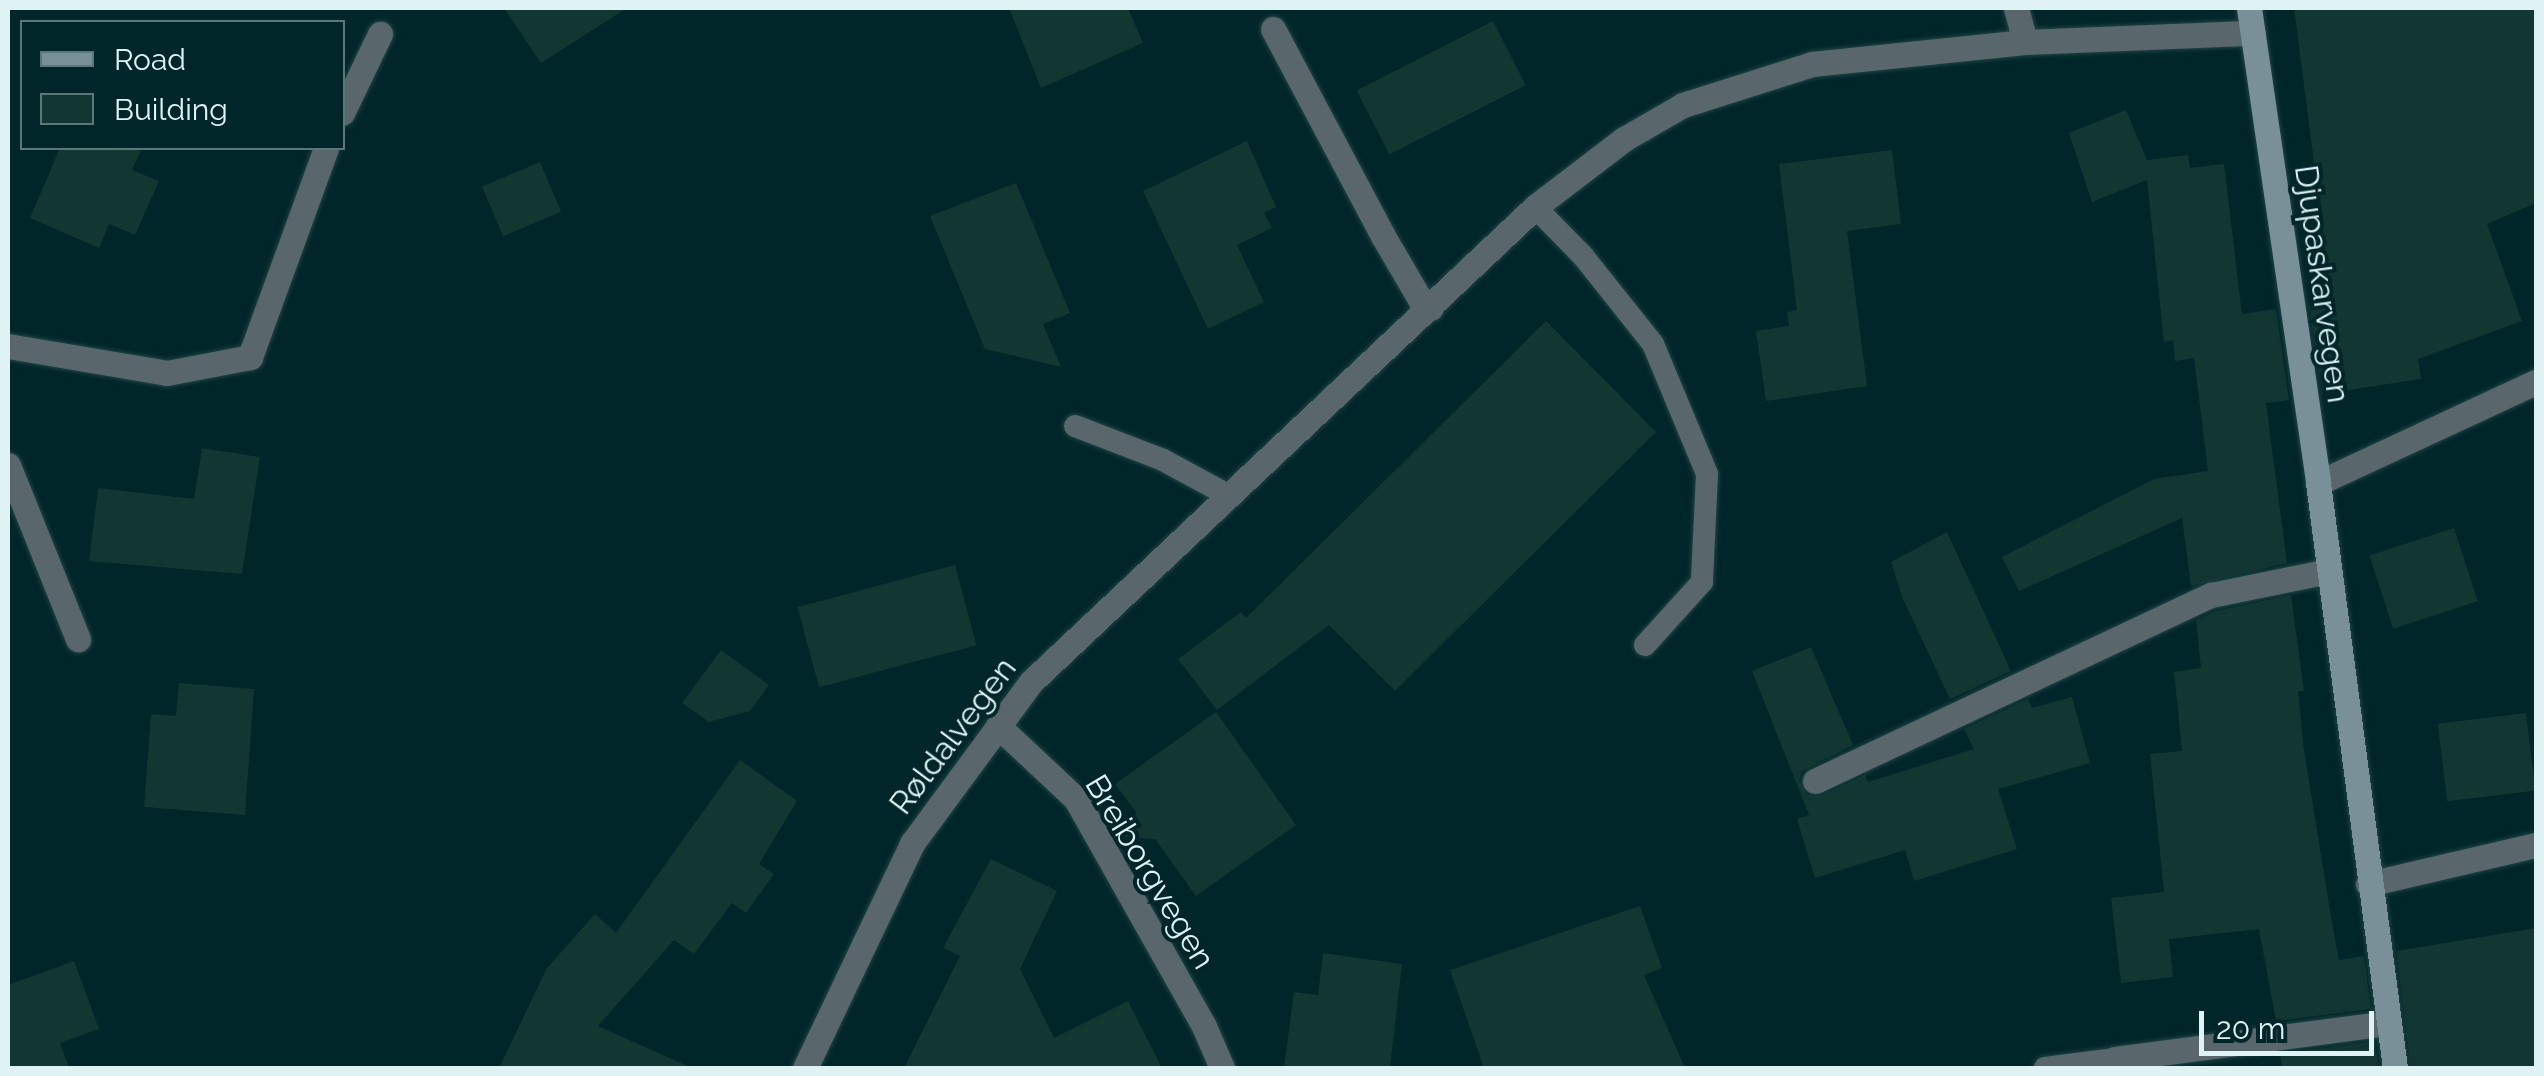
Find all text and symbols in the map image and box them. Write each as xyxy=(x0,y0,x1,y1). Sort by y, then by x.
legend xyxy=(20,20,345,150)
text: Road xyxy=(114,42,186,77)
text: Building xyxy=(114,92,228,127)
street label: Djupaskarvegen xyxy=(2286,163,2358,405)
street label: Røldalvegen xyxy=(882,650,1024,822)
street label: Breiborgvegen xyxy=(1077,768,1223,976)
scale bar xyxy=(2204,991,2379,1053)
text: 20 m xyxy=(2216,1011,2285,1046)

